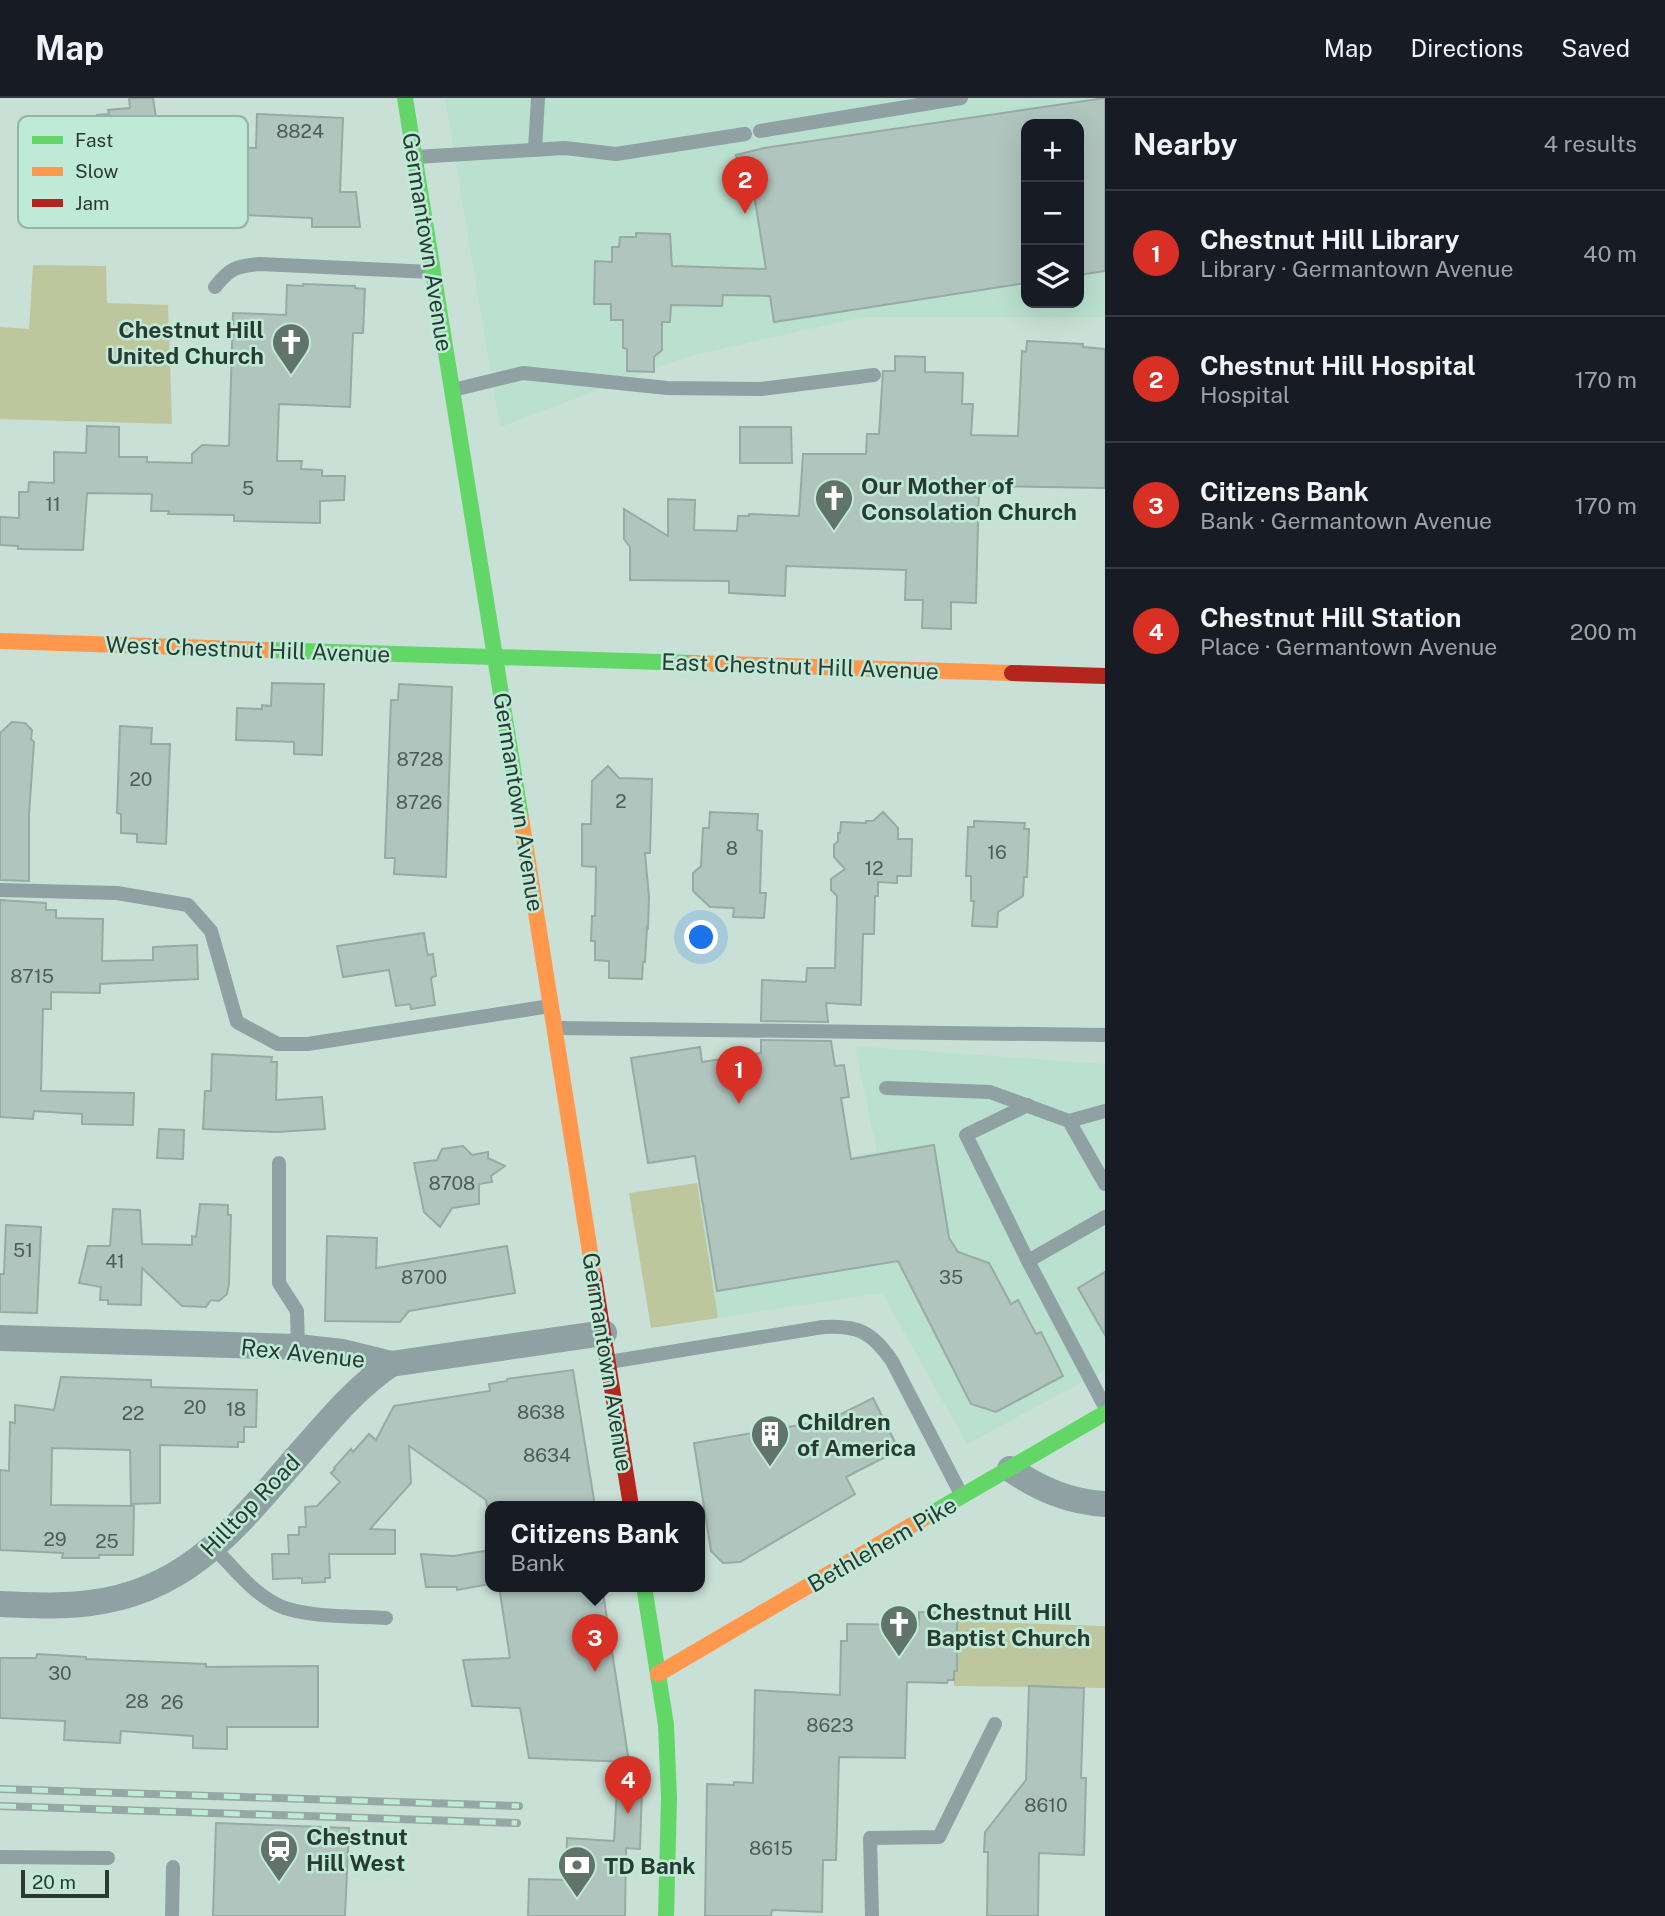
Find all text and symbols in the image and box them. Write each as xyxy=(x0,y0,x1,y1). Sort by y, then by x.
text: Map xyxy=(35,29,104,67)
text: Map xyxy=(1324,34,1373,62)
text: Directions xyxy=(1411,34,1523,62)
text: Saved xyxy=(1561,34,1630,62)
legend xyxy=(18,116,248,228)
map controls xyxy=(1021,119,1084,308)
button: + xyxy=(1021,119,1084,182)
house number: 8824 xyxy=(276,120,324,142)
text: Nearby xyxy=(1133,126,1237,162)
text: Fast xyxy=(75,129,113,151)
street label: Germantown Avenue xyxy=(397,130,459,354)
text: 4 results xyxy=(1543,130,1637,157)
pin: 2 xyxy=(722,156,768,214)
text: Slow xyxy=(75,160,119,182)
button: − xyxy=(1021,182,1084,245)
text: Jam xyxy=(75,192,109,214)
text: Chestnut Hill Library xyxy=(1200,224,1459,255)
text: 1 xyxy=(1151,240,1161,267)
text: 40 m xyxy=(1583,240,1637,267)
button: layers xyxy=(1021,245,1084,308)
text: Library · Germantown Avenue xyxy=(1200,255,1513,282)
place label: Chestnut Hill United Church xyxy=(106,316,264,369)
church icon: Chestnut Hill United Church xyxy=(270,321,312,376)
text: Chestnut Hill Hospital xyxy=(1200,350,1476,381)
text: 2 xyxy=(1149,366,1163,393)
text: 170 m xyxy=(1575,366,1637,393)
text: Hospital xyxy=(1200,381,1290,408)
place label: Our Mother of Consolation Church xyxy=(861,472,1077,525)
text: Citizens Bank xyxy=(1200,476,1369,507)
house number: 5 xyxy=(242,477,254,499)
church icon: Our Mother of Consolation Church xyxy=(813,477,855,532)
text: 3 xyxy=(1148,492,1164,519)
text: 170 m xyxy=(1575,492,1637,519)
house number: 11 xyxy=(45,493,61,515)
text: Bank · Germantown Avenue xyxy=(1200,507,1492,534)
text: Chestnut Hill Station xyxy=(1200,602,1462,633)
text: 4 xyxy=(1148,618,1164,645)
text: 200 m xyxy=(1570,618,1637,645)
street label: West Chestnut Hill Avenue xyxy=(105,631,391,667)
text: Place · Germantown Avenue xyxy=(1200,633,1497,660)
street label: East Chestnut Hill Avenue xyxy=(661,648,939,684)
street label: Germantown Avenue xyxy=(488,690,550,914)
house number: 8728 xyxy=(396,748,444,770)
house number: 20 xyxy=(130,768,152,790)
house number: 2 xyxy=(615,790,627,812)
house number: 8726 xyxy=(396,791,442,813)
house number: 8 xyxy=(726,837,738,859)
house number: 16 xyxy=(987,841,1007,863)
house number: 12 xyxy=(864,857,884,879)
your location xyxy=(684,920,718,954)
house number: 8715 xyxy=(10,965,54,987)
pin: 1 xyxy=(716,1046,762,1104)
house number: 8708 xyxy=(429,1172,475,1194)
house number: 51 xyxy=(13,1239,33,1261)
house number: 41 xyxy=(105,1250,125,1272)
street label: Germantown Avenue xyxy=(577,1250,639,1474)
house number: 8700 xyxy=(401,1266,447,1288)
house number: 35 xyxy=(939,1266,963,1288)
street label: Rex Avenue xyxy=(239,1333,367,1373)
house number: 20 xyxy=(184,1396,206,1418)
house number: 18 xyxy=(226,1398,246,1420)
house number: 8638 xyxy=(517,1401,565,1423)
house number: 22 xyxy=(122,1402,144,1424)
place label: Children of America xyxy=(797,1408,916,1461)
building icon: Children of America xyxy=(749,1413,791,1468)
house number: 8634 xyxy=(523,1444,571,1466)
street label: Hilltop Road xyxy=(195,1448,305,1562)
street label: Bethlehem Pike xyxy=(803,1490,961,1598)
popup xyxy=(485,1501,705,1592)
text: Citizens Bank xyxy=(511,1518,679,1549)
house number: 29 xyxy=(43,1528,67,1550)
house number: 25 xyxy=(95,1530,119,1552)
text: Bank xyxy=(511,1549,565,1576)
place label: Chestnut Hill Baptist Church xyxy=(926,1598,1090,1651)
church icon: Chestnut Hill Baptist Church xyxy=(878,1603,920,1658)
pin: 3 xyxy=(572,1614,618,1672)
house number: 30 xyxy=(48,1662,72,1684)
house number: 28 xyxy=(125,1690,149,1712)
house number: 26 xyxy=(160,1691,184,1713)
house number: 8623 xyxy=(806,1714,854,1736)
pin: 4 xyxy=(605,1756,651,1814)
house number: 8610 xyxy=(1024,1794,1068,1816)
place label: Chestnut Hill West xyxy=(306,1823,408,1876)
station icon: Chestnut Hill West xyxy=(258,1828,300,1883)
house number: 8615 xyxy=(749,1837,793,1859)
bank icon: TD Bank xyxy=(556,1844,598,1899)
place label: TD Bank xyxy=(604,1852,696,1879)
scale bar xyxy=(21,1867,108,1899)
text: 20 m xyxy=(32,1871,76,1893)

